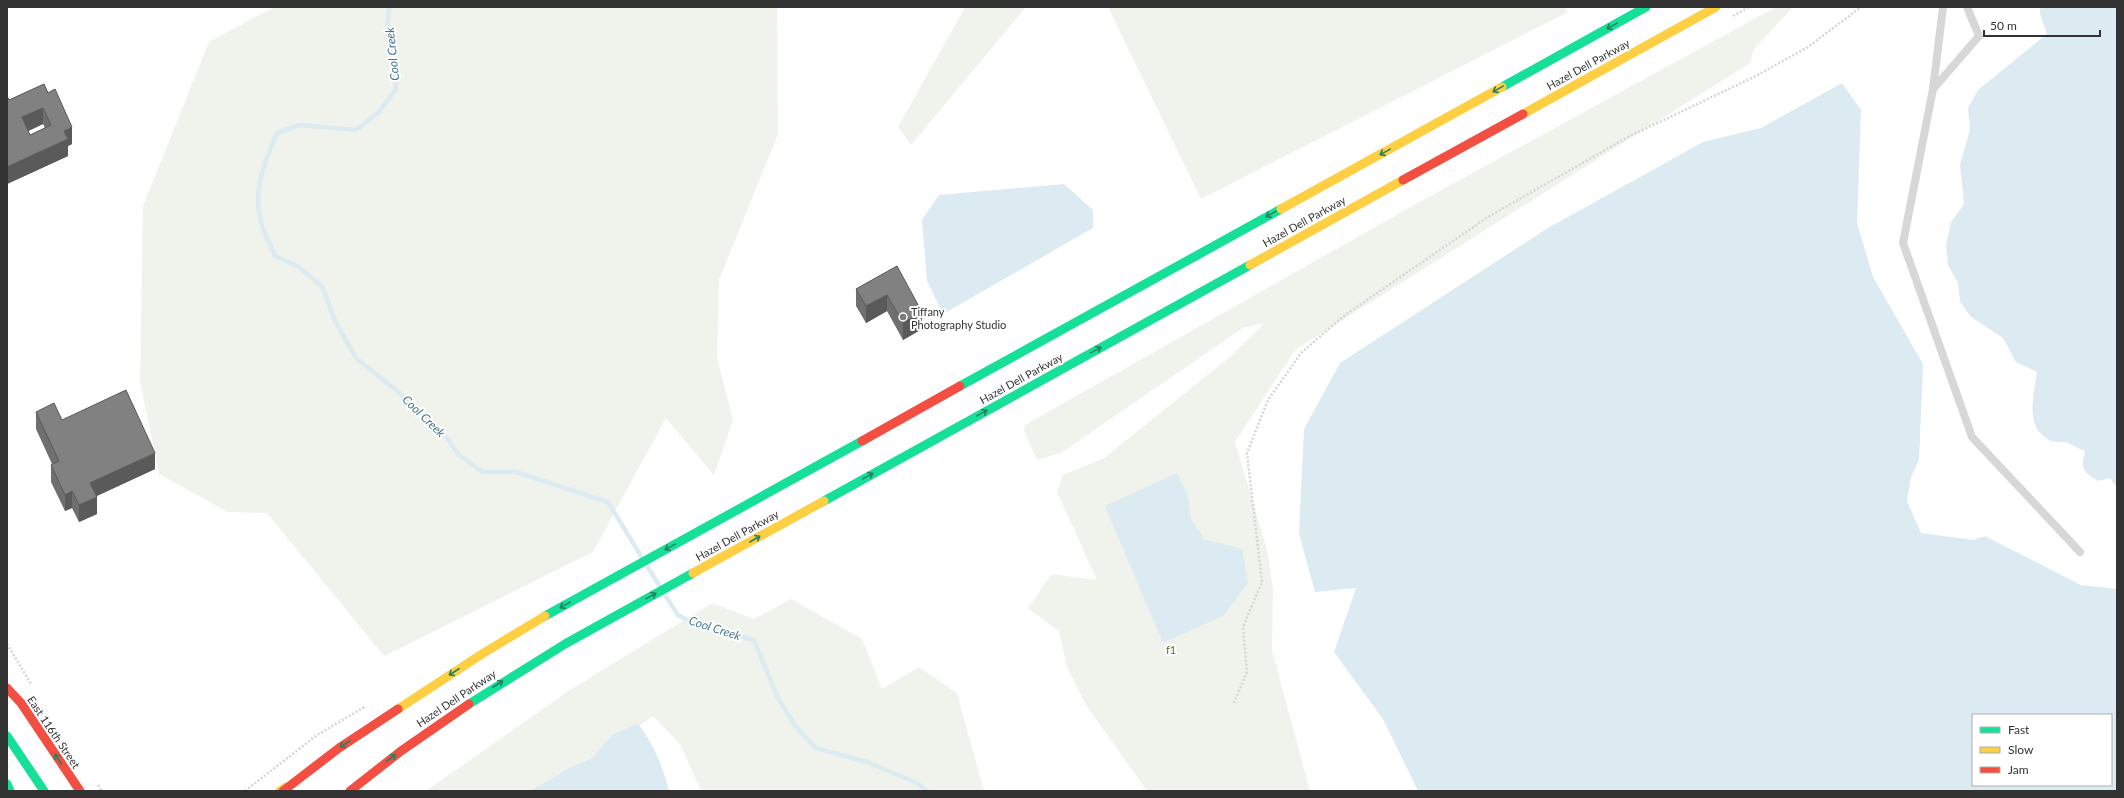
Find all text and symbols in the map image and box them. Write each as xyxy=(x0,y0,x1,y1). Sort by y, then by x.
scale bar xyxy=(1984,12,2100,38)
text: 50 m xyxy=(1990,18,2017,33)
one-way arrow xyxy=(1606,23,1618,31)
water label: Cool Creek xyxy=(382,26,402,82)
street label: Hazel Dell Parkway xyxy=(1544,36,1632,92)
one-way arrow xyxy=(1493,86,1505,93)
one-way arrow xyxy=(1379,148,1391,156)
street label: Hazel Dell Parkway xyxy=(1260,193,1348,249)
one-way arrow xyxy=(1265,211,1277,219)
place label: Tiffany Photography Studio xyxy=(911,305,1006,331)
marker: Tiffany Photography Studio xyxy=(898,312,908,322)
one-way arrow xyxy=(1090,346,1102,354)
street label: Hazel Dell Parkway xyxy=(977,350,1065,406)
water label: Cool Creek xyxy=(399,392,449,440)
one-way arrow xyxy=(976,409,988,416)
one-way arrow xyxy=(862,471,874,479)
street label: Hazel Dell Parkway xyxy=(693,507,781,563)
one-way arrow xyxy=(748,534,760,542)
one-way arrow xyxy=(664,543,676,551)
one-way arrow xyxy=(644,592,656,600)
one-way arrow xyxy=(559,602,571,609)
water label: Cool Creek xyxy=(687,613,743,644)
park label: f1 xyxy=(1166,643,1176,656)
street label: Hazel Dell Parkway xyxy=(414,666,498,729)
one-way arrow xyxy=(449,668,460,676)
one-way arrow xyxy=(492,680,503,688)
street label: East 116th Street xyxy=(25,693,83,771)
legend xyxy=(1972,714,2112,786)
text: Fast xyxy=(2008,722,2030,737)
one-way arrow xyxy=(340,740,351,748)
text: Slow xyxy=(2008,742,2034,757)
one-way arrow xyxy=(54,754,62,765)
one-way arrow xyxy=(386,754,397,762)
text: Jam xyxy=(2008,762,2029,777)

